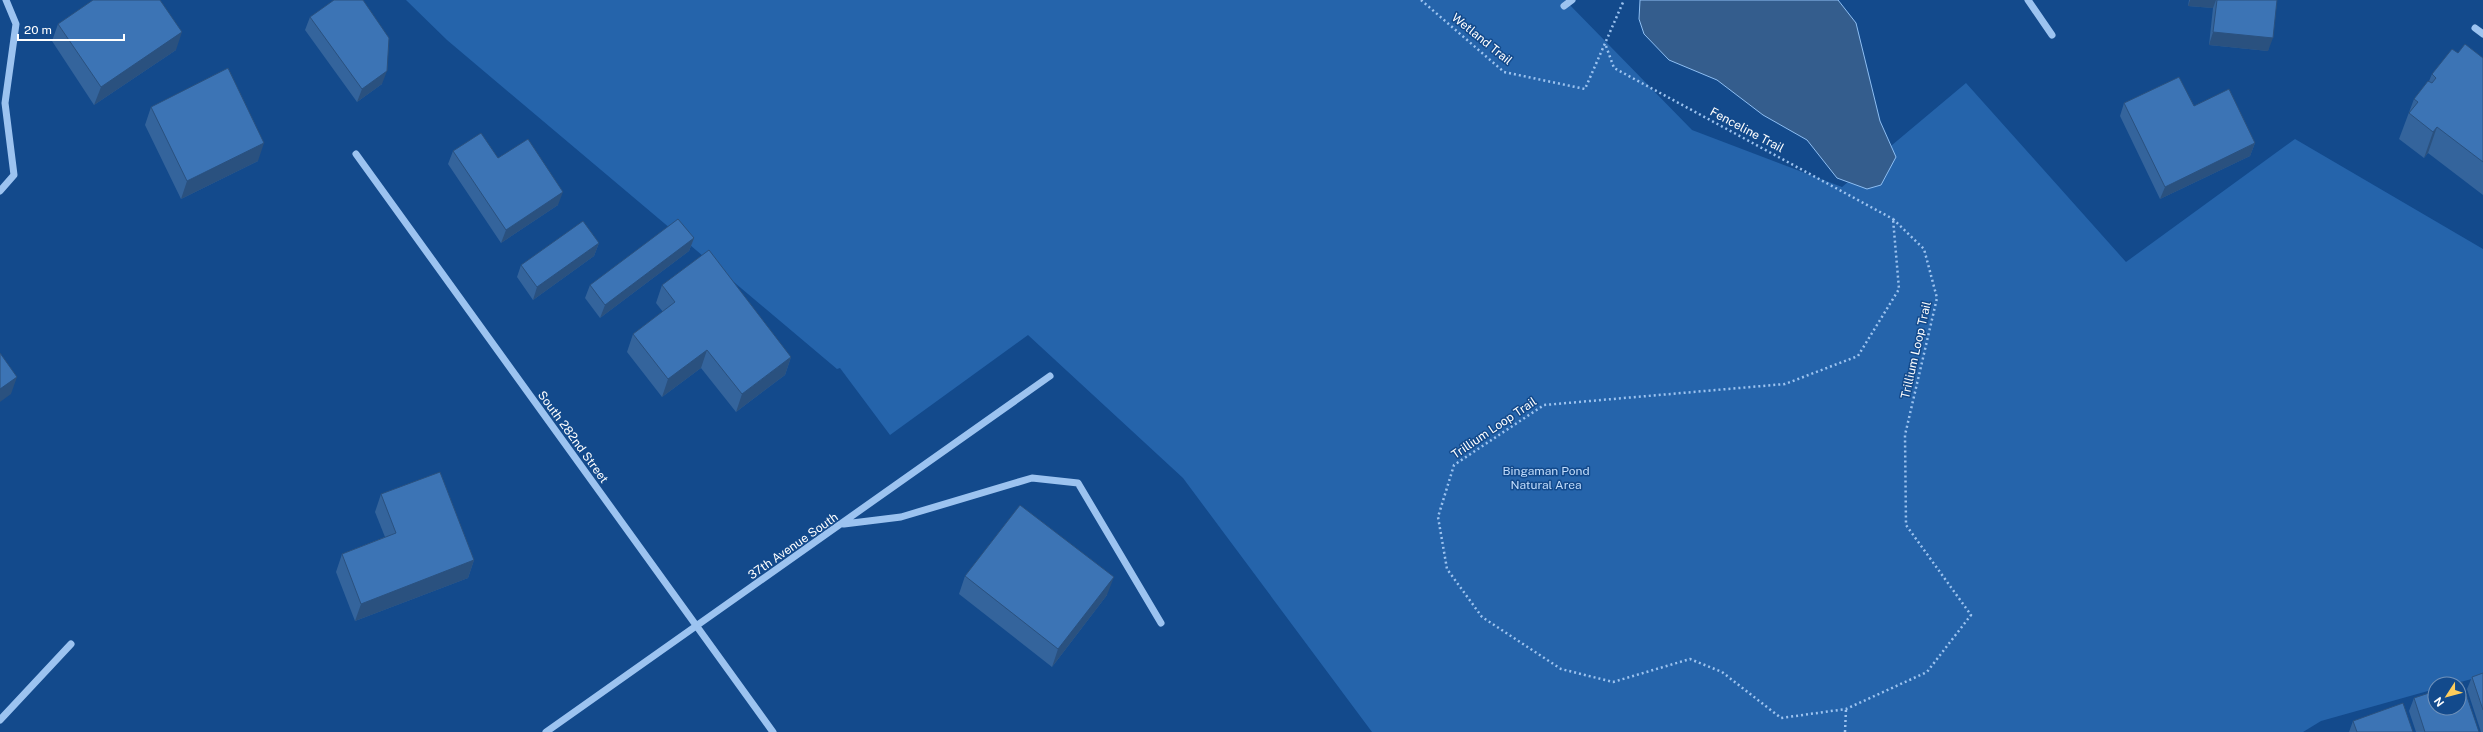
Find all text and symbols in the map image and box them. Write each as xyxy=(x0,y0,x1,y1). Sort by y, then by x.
street label: Wetland Trail xyxy=(1449,10,1515,68)
scale bar xyxy=(18,16,124,42)
text: 20 m xyxy=(24,23,52,37)
street label: Fenceline Trail xyxy=(1708,105,1787,156)
street label: Trillium Loop Trail xyxy=(1898,300,1934,400)
street label: South 282nd Street xyxy=(535,388,611,486)
street label: Trillium Loop Trail xyxy=(1449,394,1539,462)
park label: Bingaman Pond Natural Area xyxy=(1502,464,1590,492)
street label: 37th Avenue South xyxy=(745,510,841,582)
north arrow xyxy=(2427,676,2467,716)
text: N xyxy=(2432,695,2446,709)

